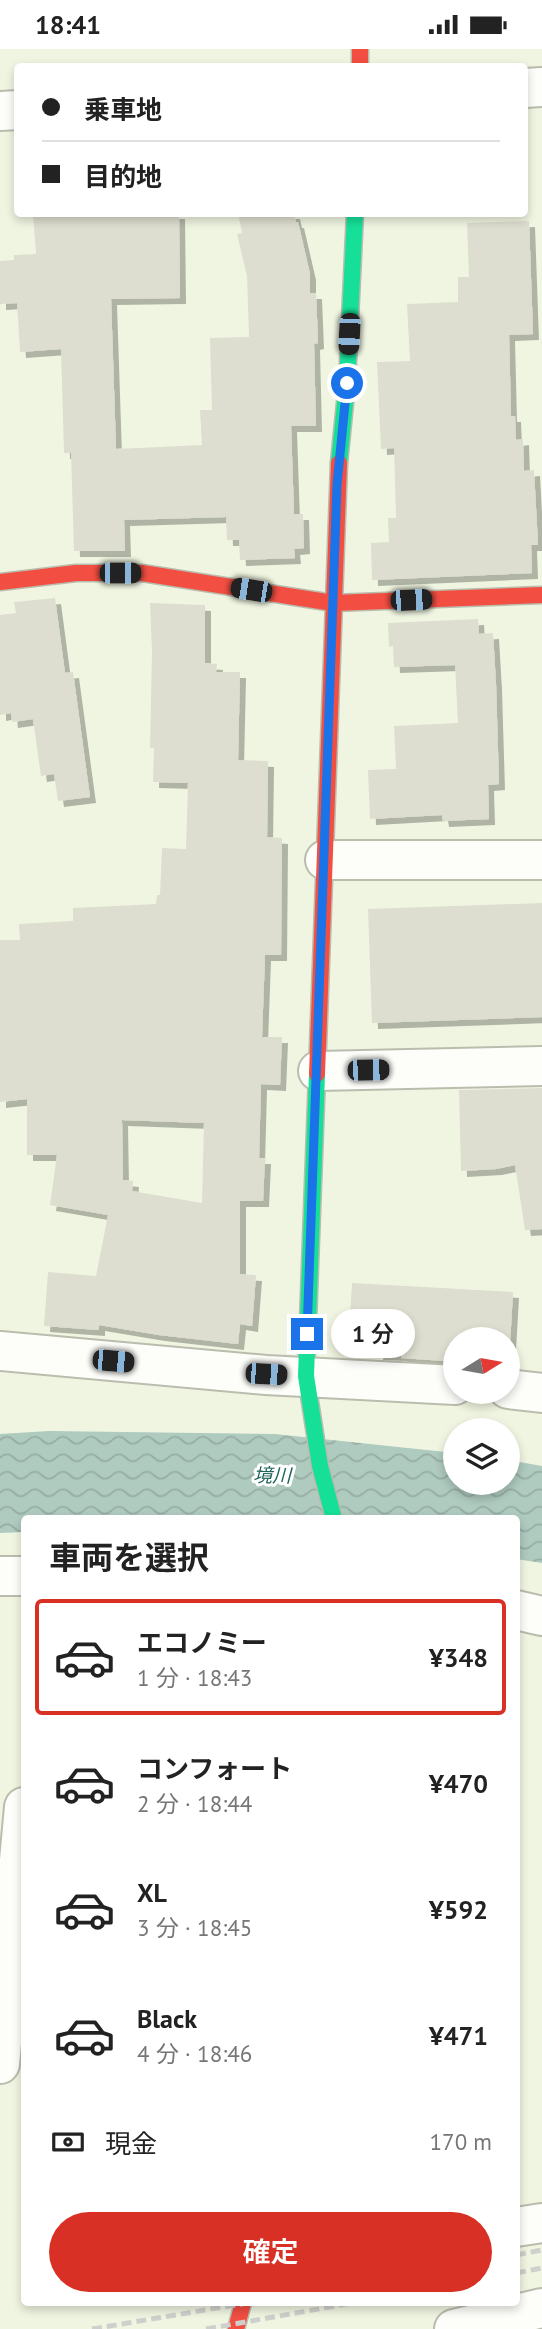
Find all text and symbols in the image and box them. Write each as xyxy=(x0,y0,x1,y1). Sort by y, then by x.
text: 18:41 xyxy=(35,8,101,41)
text: 乗車地 xyxy=(84,93,162,126)
text: 目的地 xyxy=(84,160,162,193)
car xyxy=(338,312,361,356)
route start xyxy=(331,367,363,399)
car xyxy=(100,563,142,584)
car xyxy=(229,576,274,604)
car xyxy=(390,589,433,611)
car xyxy=(347,1059,390,1081)
callout: 1 分 xyxy=(332,1309,416,1359)
route end xyxy=(291,1318,323,1350)
text: 1 分 xyxy=(352,1319,394,1348)
north arrow xyxy=(443,1327,520,1403)
map controls xyxy=(443,1327,520,1495)
car xyxy=(92,1349,135,1373)
car xyxy=(245,1362,288,1386)
button: layers xyxy=(443,1418,520,1495)
water label: 境川 xyxy=(253,1463,293,1487)
text: 車両を選択 xyxy=(49,1536,209,1578)
icon: car xyxy=(53,1626,116,1689)
text: エコノミー xyxy=(137,1626,267,1659)
text: ¥348 xyxy=(429,1641,488,1674)
text: 1 分 · 18:43 xyxy=(137,1663,252,1692)
icon: car xyxy=(53,1752,116,1815)
text: コンフォート xyxy=(137,1752,292,1785)
text: ¥470 xyxy=(429,1767,488,1800)
text: 2 分 · 18:44 xyxy=(137,1789,252,1818)
text: XL xyxy=(137,1876,167,1909)
icon: car xyxy=(53,1878,116,1941)
text: ¥592 xyxy=(429,1893,488,1926)
text: 3 分 · 18:45 xyxy=(137,1913,252,1942)
text: Black xyxy=(137,2002,197,2035)
icon: car xyxy=(53,2004,116,2067)
text: ¥471 xyxy=(429,2019,488,2052)
text: 4 分 · 18:46 xyxy=(137,2039,252,2068)
icon: cash xyxy=(49,2123,87,2161)
text: 現金 xyxy=(105,2127,157,2160)
text: 170 m xyxy=(430,2127,492,2156)
button: 確定 xyxy=(49,2212,492,2292)

